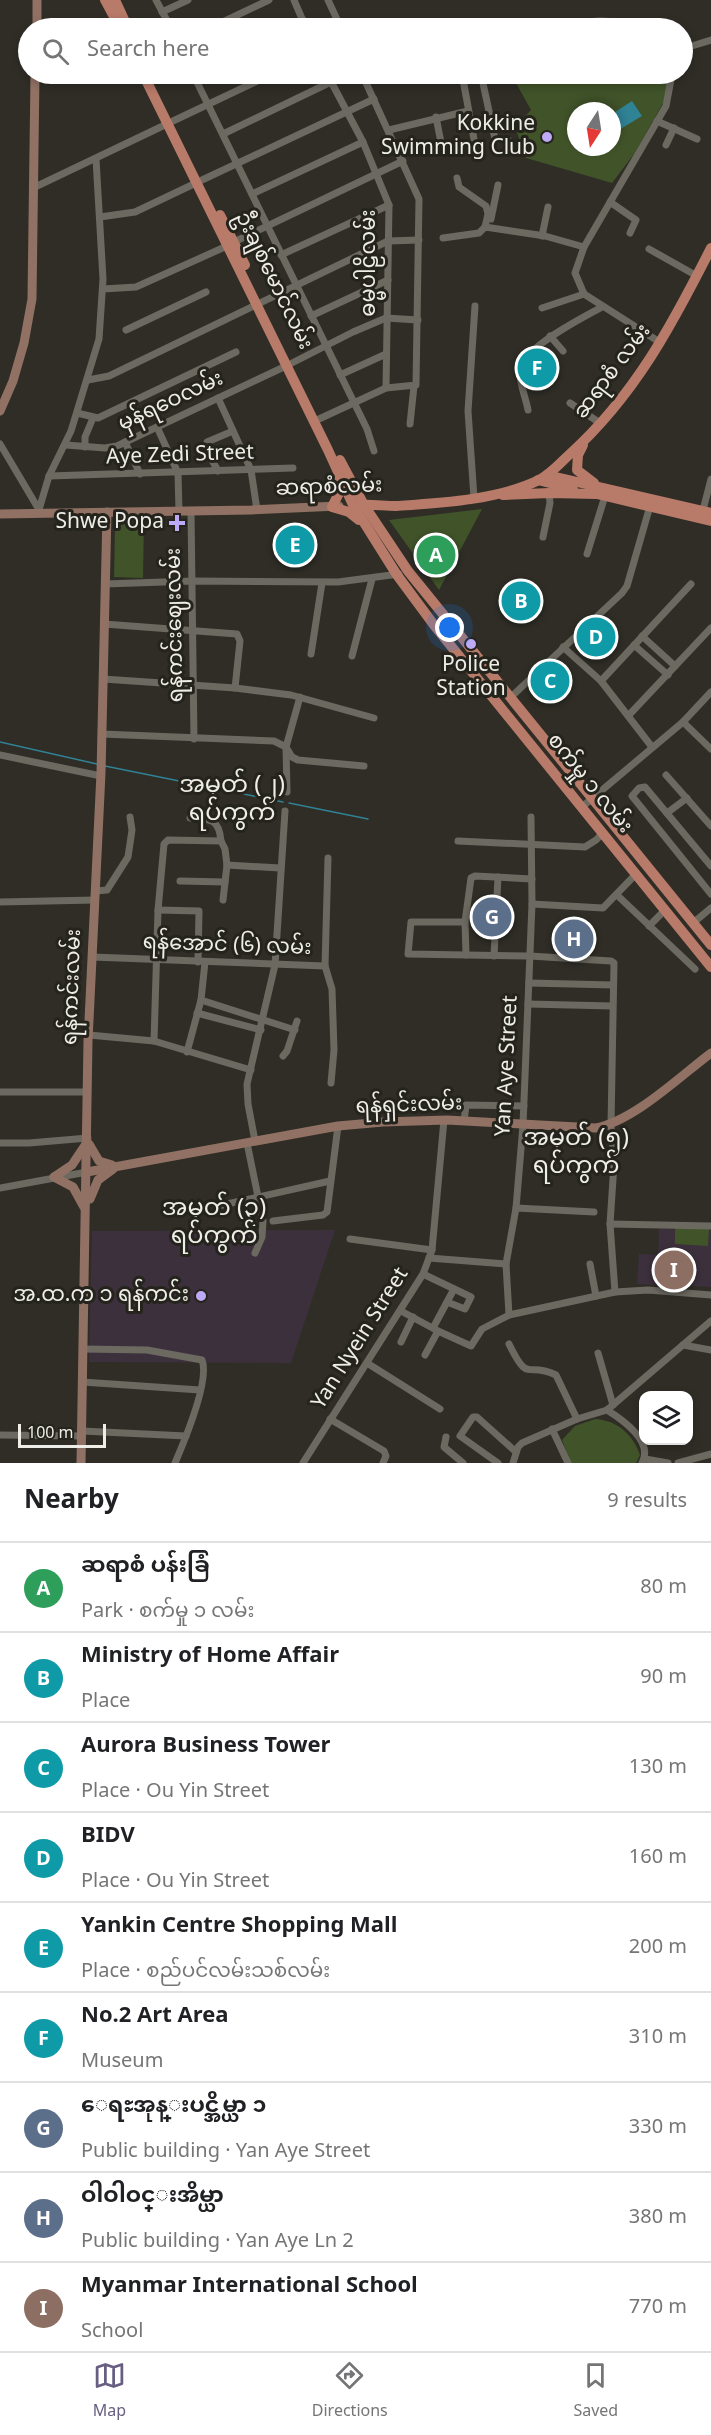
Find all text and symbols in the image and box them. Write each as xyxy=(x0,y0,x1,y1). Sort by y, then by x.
search box xyxy=(18,18,693,84)
text: Search here xyxy=(87,27,209,75)
icon: search xyxy=(39,35,72,68)
place label: Kokkine Swimming Club xyxy=(381,102,535,172)
north arrow xyxy=(567,102,621,156)
marker: Kokkine Swimming Club xyxy=(540,130,554,144)
street label: ဦးချစ်မောင်လမ်း xyxy=(219,203,327,359)
street label: ဓမ္မပါဠိလမ်း xyxy=(347,209,393,317)
street label: ဆရာစံ လမ်း xyxy=(561,313,665,431)
pin: F xyxy=(518,346,556,391)
street label: မှန်ရဝေလမ်း xyxy=(110,357,232,447)
street label: Aye Zedi Street xyxy=(105,430,255,482)
street label: ဆရာစံလမ်း xyxy=(275,463,383,513)
place label: Shwe Popa xyxy=(56,500,164,546)
marker: Shwe Popa xyxy=(168,514,186,532)
pin: E xyxy=(276,522,314,568)
pin: A xyxy=(416,532,456,578)
street label: ရန်ကင်းဈေးလမ်း xyxy=(152,547,200,703)
pin: B xyxy=(502,578,540,624)
your location xyxy=(435,613,464,642)
pin: D xyxy=(576,614,616,660)
marker: Police Station xyxy=(464,637,478,651)
place label: Police Station xyxy=(436,643,506,713)
pin: C xyxy=(530,658,570,704)
street label: စက်မှု ၁ လမ်း xyxy=(533,722,645,846)
district label: အမှတ် (၂) ရပ်ကွက် xyxy=(179,760,285,841)
pin: G xyxy=(472,894,512,940)
pin: H xyxy=(554,916,594,962)
street label: ရန်အောင် (၆) လမ်း xyxy=(142,920,312,972)
street label: ရန်ကင်းလမ်း xyxy=(48,928,98,1046)
street label: Yan Aye Street xyxy=(481,994,535,1138)
street label: ရန်ရှင်းလမ်း xyxy=(355,1081,463,1131)
district label: အမှတ် (၅) ရပ်ကွက် xyxy=(523,1113,629,1194)
district label: အမှတ် (၃) ရပ်ကွက် xyxy=(162,1183,266,1264)
pin: I xyxy=(654,1248,694,1292)
street label: Yan Nyein Street xyxy=(299,1258,424,1420)
place label: အ.ထ.က ၁ ရန်ကင်း xyxy=(13,1273,189,1319)
marker: အ.ထ.က ၁ ရန်ကင်း xyxy=(194,1289,208,1303)
map controls xyxy=(639,1391,693,1445)
button: layers xyxy=(639,1391,693,1445)
text: 100 m xyxy=(27,1417,74,1452)
scale bar xyxy=(18,1421,106,1448)
text: Nearby xyxy=(24,1474,119,1530)
text: 9 results xyxy=(607,1481,687,1524)
text: ဆရာစံ ပန်းခြံ xyxy=(81,1543,210,1591)
text: 80 m xyxy=(640,1567,687,1610)
text: A xyxy=(37,1569,50,1612)
text: Park · စက်မှု ၁ လမ်း xyxy=(81,1591,254,1634)
text: Ministry of Home Affair xyxy=(81,1633,339,1681)
text: 90 m xyxy=(640,1657,687,1700)
text: B xyxy=(37,1659,50,1702)
text: Place xyxy=(81,1681,130,1724)
text: Aurora Business Tower xyxy=(81,1723,330,1771)
text: 130 m xyxy=(629,1747,687,1790)
text: C xyxy=(37,1749,50,1792)
text: Place · Ou Yin Street xyxy=(81,1771,269,1814)
text: BIDV xyxy=(81,1813,135,1861)
text: 160 m xyxy=(629,1837,687,1880)
text: D xyxy=(36,1839,51,1882)
text: Place · Ou Yin Street xyxy=(81,1861,269,1904)
text: Yankin Centre Shopping Mall xyxy=(81,1903,398,1951)
text: 200 m xyxy=(629,1927,687,1970)
text: E xyxy=(38,1929,49,1972)
text: Place · စည်ပင်လမ်းသစ်လမ်း xyxy=(81,1951,330,1994)
text: No.2 Art Area xyxy=(81,1993,229,2041)
text: 310 m xyxy=(629,2017,687,2060)
text: F xyxy=(38,2019,49,2062)
text: Museum xyxy=(81,2041,163,2084)
text: ေရႊအုန္းပင္အိမ္ယာ ၁ xyxy=(81,2083,266,2131)
text: 330 m xyxy=(629,2107,687,2150)
text: G xyxy=(36,2109,51,2152)
text: Public building · Yan Aye Street xyxy=(81,2131,370,2174)
text: ဝါဝါဝင္းအိမ္ယာ xyxy=(81,2173,224,2221)
text: 380 m xyxy=(629,2197,687,2240)
text: H xyxy=(36,2199,51,2242)
text: Public building · Yan Aye Ln 2 xyxy=(81,2221,354,2264)
text: Myanmar International School xyxy=(81,2263,418,2311)
text: 770 m xyxy=(629,2287,687,2330)
text: I xyxy=(40,2289,47,2332)
text: School xyxy=(81,2311,143,2354)
tab: Map xyxy=(93,2359,126,2430)
tab: Directions xyxy=(312,2359,388,2430)
tab: Saved xyxy=(573,2359,618,2430)

